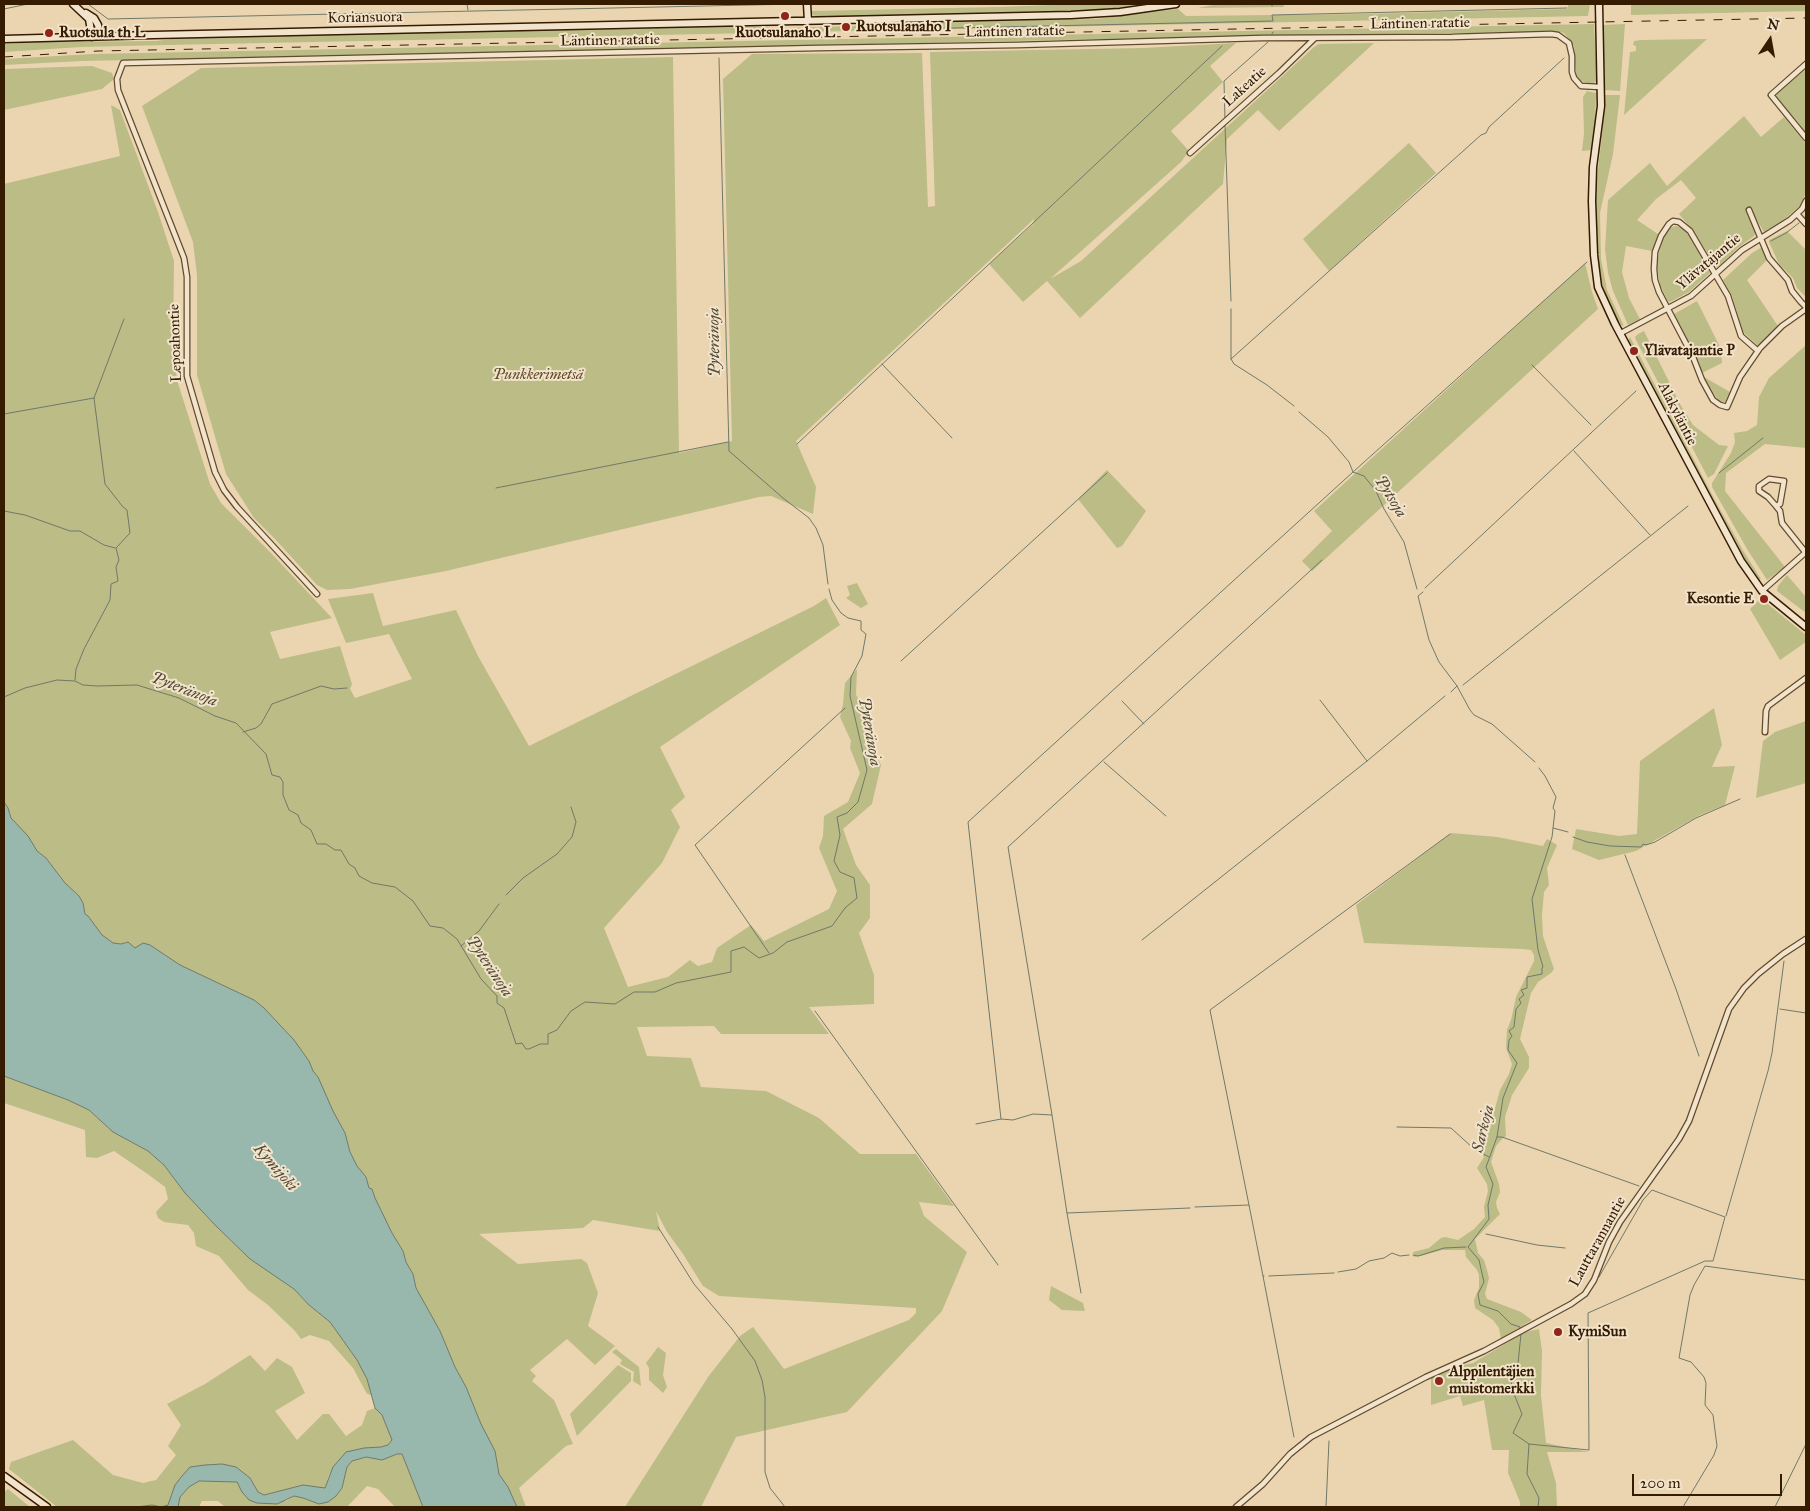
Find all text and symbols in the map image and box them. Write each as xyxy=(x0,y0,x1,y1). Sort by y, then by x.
street label: Koriansuora xyxy=(327,8,403,28)
marker: Ruotsulanaho L xyxy=(779,10,791,22)
street label: Läntinen ratatie xyxy=(1370,14,1470,34)
north arrow xyxy=(1745,15,1795,65)
text: N xyxy=(1766,15,1781,34)
place label: Ruotsulanaho I xyxy=(856,18,951,36)
marker: Ruotsulanaho I xyxy=(840,21,852,33)
street label: Läntinen ratatie xyxy=(965,22,1065,42)
place label: Ruotsula th L xyxy=(59,24,145,42)
place label: Ruotsulanaho L xyxy=(735,24,835,42)
marker: Ruotsula th L xyxy=(43,27,55,39)
street label: Läntinen ratatie xyxy=(560,31,660,51)
street label: Lakeatie xyxy=(1219,63,1271,111)
street label: Ylävatajantie xyxy=(1673,230,1745,294)
street label: Lepoahontie xyxy=(166,303,186,383)
water label: Pyteränoja xyxy=(705,307,725,377)
place label: Ylävatajantie P xyxy=(1644,342,1735,360)
marker: Ylävatajantie P xyxy=(1628,345,1640,357)
park label: Punkkerimetsä xyxy=(493,366,583,384)
street label: Alakyläntie xyxy=(1653,379,1701,449)
water label: Pytsoja xyxy=(1370,473,1410,521)
place label: Kesontie E xyxy=(1686,590,1754,608)
marker: Kesontie E xyxy=(1758,593,1770,605)
water label: Pyteränoja xyxy=(148,669,220,711)
water label: Pyteränoja xyxy=(854,696,884,768)
water label: Pyteränoja xyxy=(462,933,516,1001)
water label: Sarkoja xyxy=(1469,1103,1499,1155)
water label: Kymijoki xyxy=(249,1140,301,1196)
street label: Lauttarannantie xyxy=(1566,1194,1630,1290)
place label: KymiSun xyxy=(1568,1323,1627,1341)
marker: KymiSun xyxy=(1552,1326,1564,1338)
place label: Alppilentäjien muistomerkki xyxy=(1449,1363,1534,1398)
marker: Alppilentäjien muistomerkki xyxy=(1433,1375,1445,1387)
scale bar xyxy=(1635,1464,1785,1496)
text: 200 m xyxy=(1640,1474,1681,1492)

